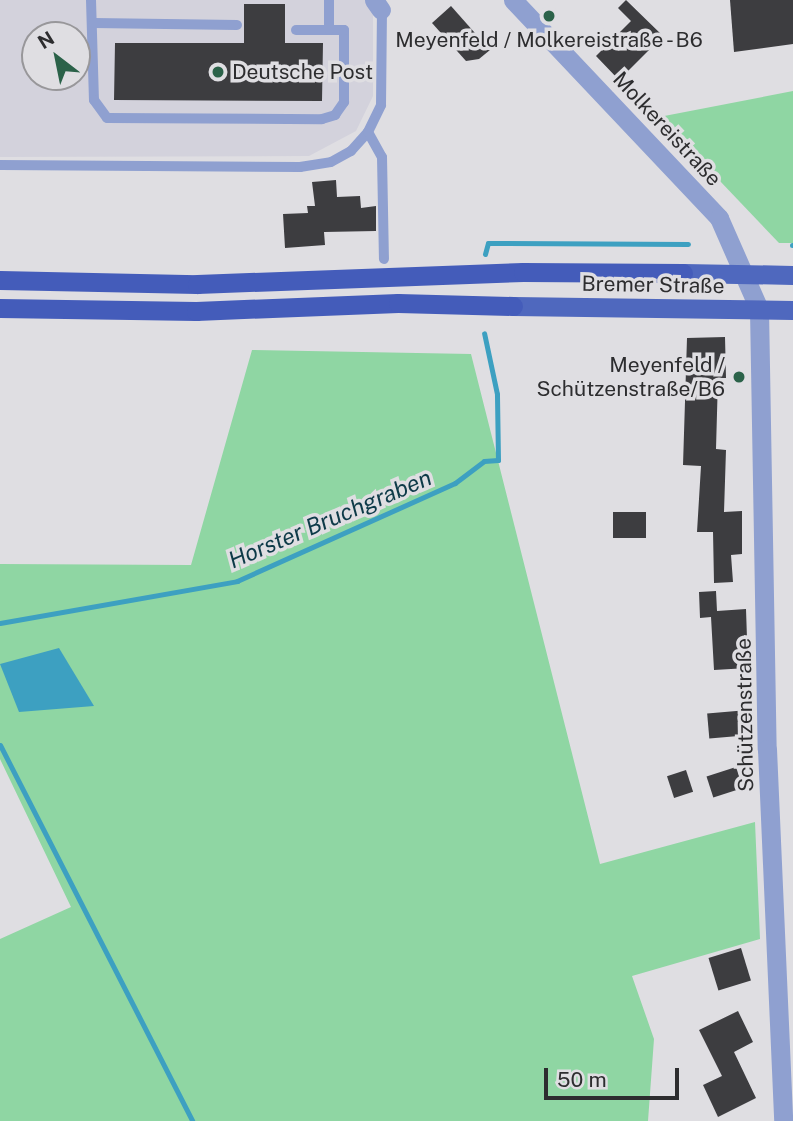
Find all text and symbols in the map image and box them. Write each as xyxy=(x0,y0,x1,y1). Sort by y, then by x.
marker: Meyenfeld / Molkereistraße - B6 xyxy=(541,8,557,24)
north arrow xyxy=(21,21,91,91)
text: N xyxy=(34,27,58,53)
place label: Meyenfeld / Molkereistraße - B6 xyxy=(392,27,706,53)
place label: Deutsche Post xyxy=(232,59,373,85)
marker: Deutsche Post xyxy=(210,64,226,80)
street label: Molkereistraße xyxy=(608,67,726,191)
street label: Bremer Straße xyxy=(581,271,725,299)
place label: Meyenfeld / Schützenstraße/B6 xyxy=(537,352,725,402)
marker: Meyenfeld / Schützenstraße/B6 xyxy=(731,369,747,385)
water label: Horster Bruchgraben xyxy=(224,464,436,574)
street label: Schützenstraße xyxy=(731,638,759,792)
scale bar xyxy=(548,1054,683,1098)
text: 50 m xyxy=(557,1067,607,1092)

